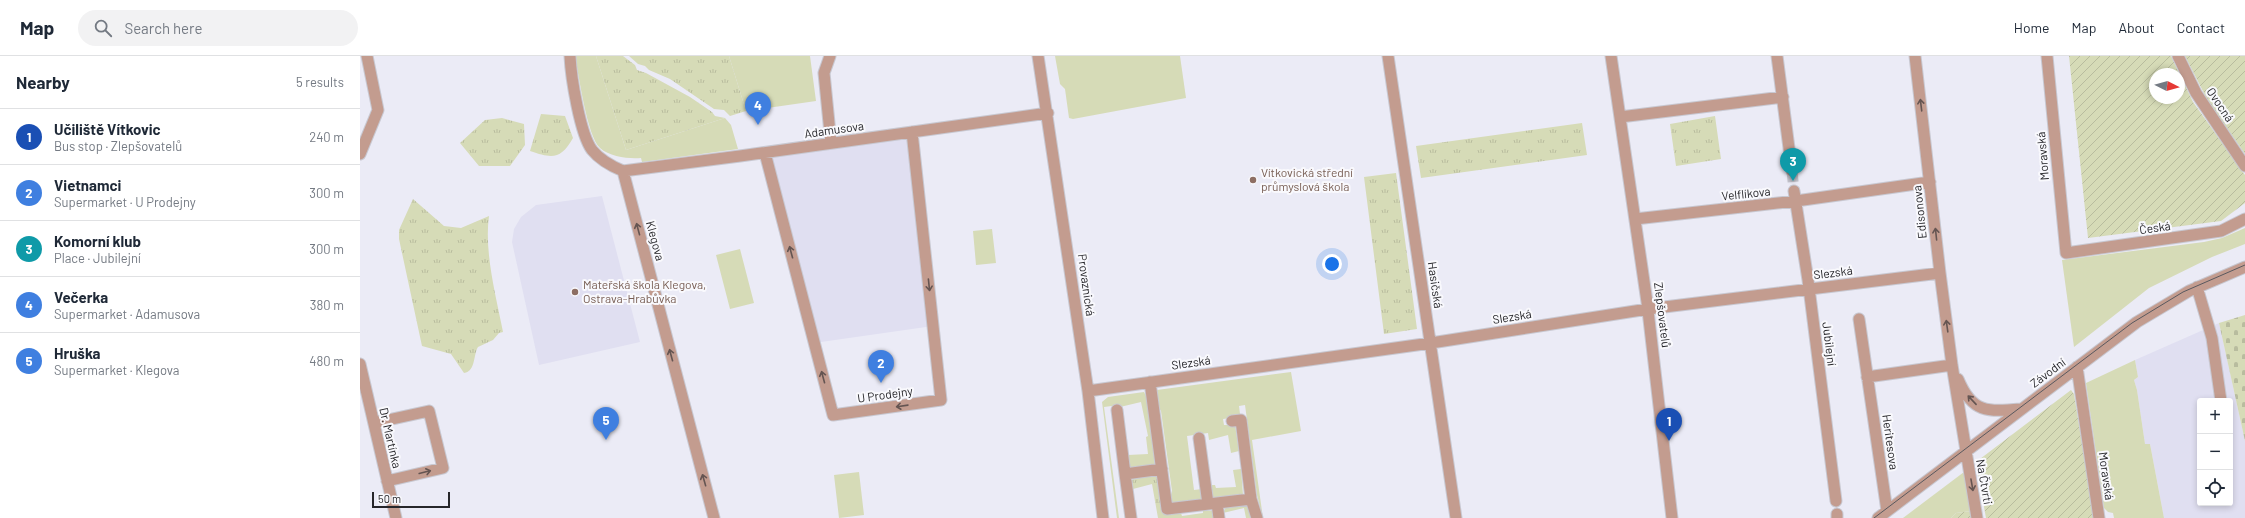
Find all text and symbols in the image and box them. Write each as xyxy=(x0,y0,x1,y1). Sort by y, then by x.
search box xyxy=(78,10,358,46)
text: Map xyxy=(20,16,54,39)
icon: search xyxy=(92,17,114,39)
text: Search here xyxy=(124,19,202,37)
text: Home xyxy=(2014,19,2050,36)
text: Map xyxy=(2072,19,2096,36)
text: About xyxy=(2118,19,2155,36)
text: Contact xyxy=(2177,19,2225,36)
north arrow xyxy=(2149,68,2185,104)
text: Nearby xyxy=(16,72,70,92)
text: 5 results xyxy=(296,74,344,90)
street label: Ovocná xyxy=(2204,85,2237,124)
pin: 4 xyxy=(745,92,771,125)
one-way arrow xyxy=(1917,99,1925,112)
street label: Adamusova xyxy=(803,118,865,140)
text: Učiliště Vítkovic xyxy=(54,120,161,138)
text: 1 xyxy=(27,129,31,145)
text: 240 m xyxy=(309,129,344,145)
street label: Moravská xyxy=(2033,131,2051,181)
text: Bus stop · Zlepšovatelů xyxy=(54,138,182,154)
pin: 3 xyxy=(1780,148,1806,181)
place label: Vítkovická střední průmyslová škola xyxy=(1261,165,1353,193)
marker: Vítkovická střední průmyslová škola xyxy=(1248,175,1258,185)
text: Vietnamci xyxy=(54,176,121,194)
street label: Velflíkova xyxy=(1721,183,1771,203)
text: 2 xyxy=(25,185,33,201)
text: 300 m xyxy=(309,185,344,201)
street label: Edisonova xyxy=(1909,185,1929,239)
text: Supermarket · U Prodejny xyxy=(54,194,196,210)
street label: Česká xyxy=(2138,218,2171,236)
street label: Klegova xyxy=(644,219,668,262)
one-way arrow xyxy=(634,223,641,236)
one-way arrow xyxy=(1932,228,1939,241)
text: Komorní klub xyxy=(54,232,141,250)
text: 3 xyxy=(25,241,33,257)
text: 300 m xyxy=(309,241,344,257)
one-way arrow xyxy=(786,245,794,258)
text: Place · Jubilejní xyxy=(54,250,141,266)
street label: Provaznická xyxy=(1076,253,1098,317)
your location xyxy=(1322,254,1342,274)
street label: Hasičská xyxy=(1426,261,1446,309)
street label: Slezská xyxy=(1813,263,1853,281)
place label: Mateřská škola Klegova, Ostrava-Hrabůvka xyxy=(583,277,706,305)
one-way arrow xyxy=(925,278,933,291)
street label: Zlepšovatelů xyxy=(1652,281,1674,348)
marker: Mateřská škola Klegova, Ostrava-Hrabůvka xyxy=(570,287,580,297)
text: Večerka xyxy=(54,288,108,306)
text: 4 xyxy=(25,297,33,313)
text: 380 m xyxy=(310,297,344,313)
text: Supermarket · Adamusova xyxy=(54,306,200,322)
street label: Slezská xyxy=(1491,306,1532,326)
one-way arrow xyxy=(1943,320,1951,333)
street label: Jubilejní xyxy=(1820,321,1840,367)
text: Hruška xyxy=(54,344,101,362)
one-way arrow xyxy=(666,348,674,361)
pin: 2 xyxy=(868,350,894,383)
street label: Slezská xyxy=(1170,352,1211,372)
text: 5 xyxy=(25,353,33,369)
text: 480 m xyxy=(309,353,344,369)
street label: Závodní xyxy=(2027,354,2068,390)
text: Supermarket · Klegova xyxy=(54,362,180,378)
one-way arrow xyxy=(819,371,826,384)
street label: U Prodejny xyxy=(856,383,914,405)
one-way arrow xyxy=(1967,395,1976,405)
map controls xyxy=(2197,398,2233,506)
button: + xyxy=(2197,398,2233,434)
one-way arrow xyxy=(896,402,909,410)
street label: Dr. Martínka xyxy=(377,406,405,469)
pin: 5 xyxy=(593,407,619,440)
pin: 1 xyxy=(1656,408,1682,441)
street label: Heritesova xyxy=(1880,413,1902,471)
button: − xyxy=(2197,434,2233,470)
street label: Moravská xyxy=(2097,451,2117,501)
street label: Na Čtvrti xyxy=(1974,458,1996,506)
one-way arrow xyxy=(418,468,431,475)
button: locate xyxy=(2197,470,2233,506)
one-way arrow xyxy=(699,474,707,487)
one-way arrow xyxy=(1968,478,1976,491)
scale bar xyxy=(372,490,450,509)
text: 50 m xyxy=(378,492,401,505)

